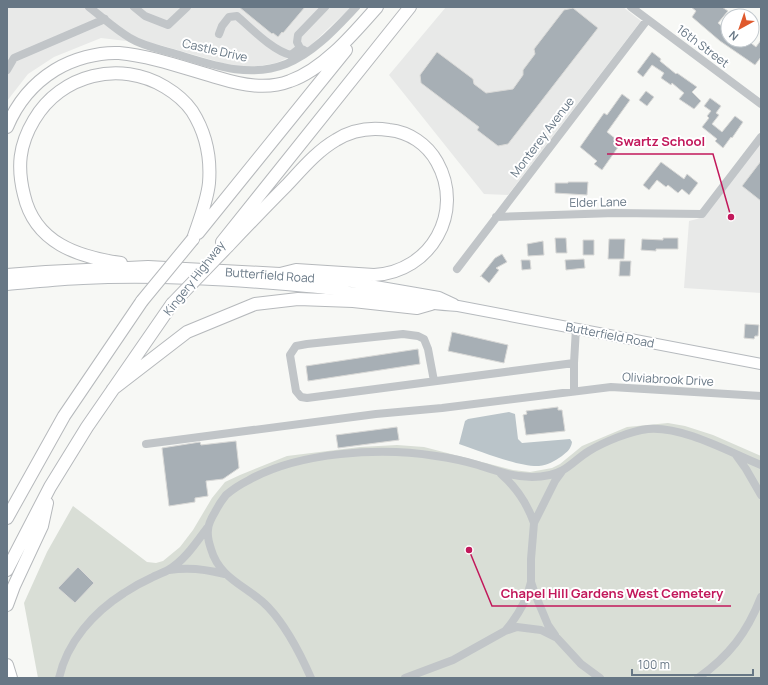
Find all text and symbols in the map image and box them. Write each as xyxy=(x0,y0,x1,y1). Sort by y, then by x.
north arrow xyxy=(720,8,760,48)
street label: 16th Street xyxy=(673,21,733,71)
text: N xyxy=(725,28,741,44)
street label: Castle Drive xyxy=(181,34,249,66)
street label: Monterey Avenue xyxy=(506,93,578,181)
callout: Swartz School xyxy=(607,129,713,154)
text: Swartz School xyxy=(615,132,705,150)
street label: Elder Lane xyxy=(569,193,627,211)
street label: Kingery Highway xyxy=(159,236,229,319)
street label: Butterfield Road xyxy=(225,263,315,287)
street label: Butterfield Road xyxy=(564,318,656,352)
street label: Oliviabrook Drive xyxy=(622,368,714,390)
callout: Chapel Hill Gardens West Cemetery xyxy=(492,581,731,606)
text: Chapel Hill Gardens West Cemetery xyxy=(501,584,724,602)
scale bar xyxy=(632,651,753,677)
text: 100 m xyxy=(638,656,670,673)

